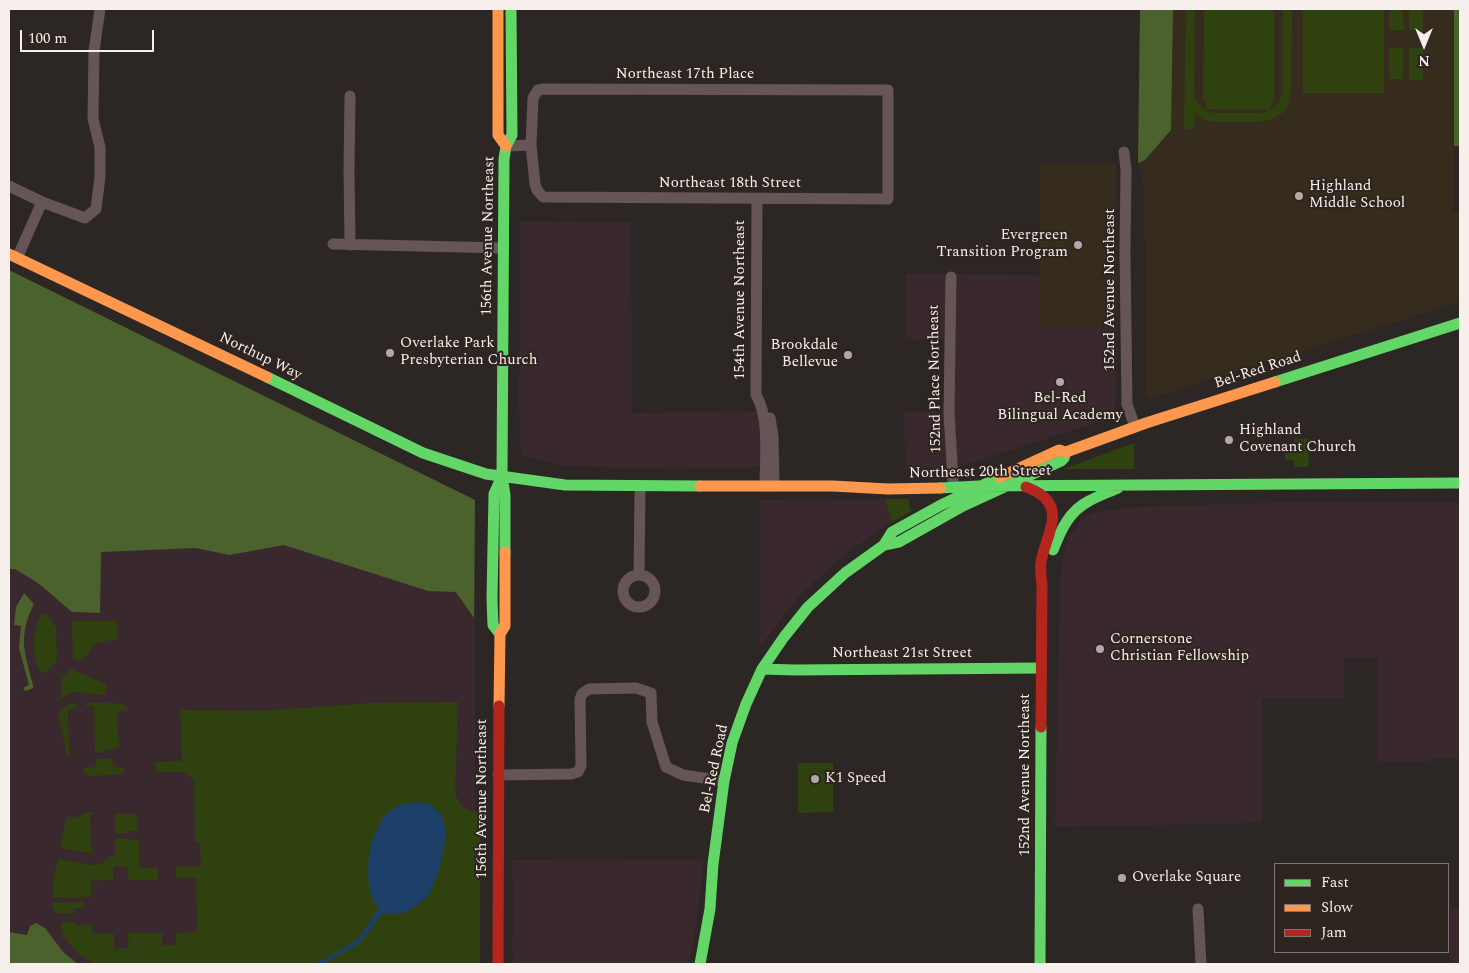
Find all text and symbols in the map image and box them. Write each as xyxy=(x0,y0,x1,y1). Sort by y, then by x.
scale bar xyxy=(22,20,156,52)
north arrow xyxy=(1399,20,1449,70)
text: 100 m xyxy=(28,27,67,50)
text: N xyxy=(1418,50,1430,71)
street label: Northeast 17th Place xyxy=(616,66,754,84)
street label: 156th Avenue Northeast xyxy=(479,156,499,316)
street label: Northeast 18th Street xyxy=(659,175,801,193)
place label: Highland Middle School xyxy=(1309,178,1405,213)
marker: Highland Middle School xyxy=(1293,190,1305,202)
street label: 152nd Avenue Northeast xyxy=(1102,208,1120,372)
street label: 154th Avenue Northeast xyxy=(732,220,750,380)
place label: Evergreen Transition Program xyxy=(937,227,1068,262)
marker: Evergreen Transition Program xyxy=(1072,239,1084,251)
street label: 152nd Place Northeast xyxy=(926,304,946,454)
street label: Northup Way xyxy=(216,329,304,385)
place label: Overlake Park Presbyterian Church xyxy=(400,335,538,370)
place label: Brookdale Bellevue xyxy=(771,337,838,372)
marker: Overlake Park Presbyterian Church xyxy=(384,347,396,359)
street label: Bel-Red Road xyxy=(1212,348,1304,394)
marker: Brookdale Bellevue xyxy=(842,349,854,361)
marker: Bel-Red Bilingual Academy xyxy=(1054,376,1066,388)
place label: Bel-Red Bilingual Academy xyxy=(997,390,1123,425)
place label: Highland Covenant Church xyxy=(1239,422,1356,457)
marker: Highland Covenant Church xyxy=(1223,434,1235,446)
street label: Northeast 20th Street xyxy=(909,463,1051,483)
place label: Cornerstone Christian Fellowship xyxy=(1110,631,1249,666)
marker: Cornerstone Christian Fellowship xyxy=(1094,643,1106,655)
street label: Northeast 21st Street xyxy=(832,645,972,663)
street label: 152nd Avenue Northeast xyxy=(1017,693,1035,857)
street label: 156th Avenue Northeast xyxy=(474,719,492,879)
street label: Bel-Red Road xyxy=(697,723,733,815)
place label: K1 Speed xyxy=(825,770,886,788)
marker: K1 Speed xyxy=(809,773,821,785)
legend xyxy=(1274,863,1449,953)
place label: Overlake Square xyxy=(1132,869,1241,887)
text: Fast xyxy=(1321,871,1349,894)
marker: Overlake Square xyxy=(1116,872,1128,884)
text: Slow xyxy=(1321,896,1353,919)
text: Jam xyxy=(1321,921,1347,944)

